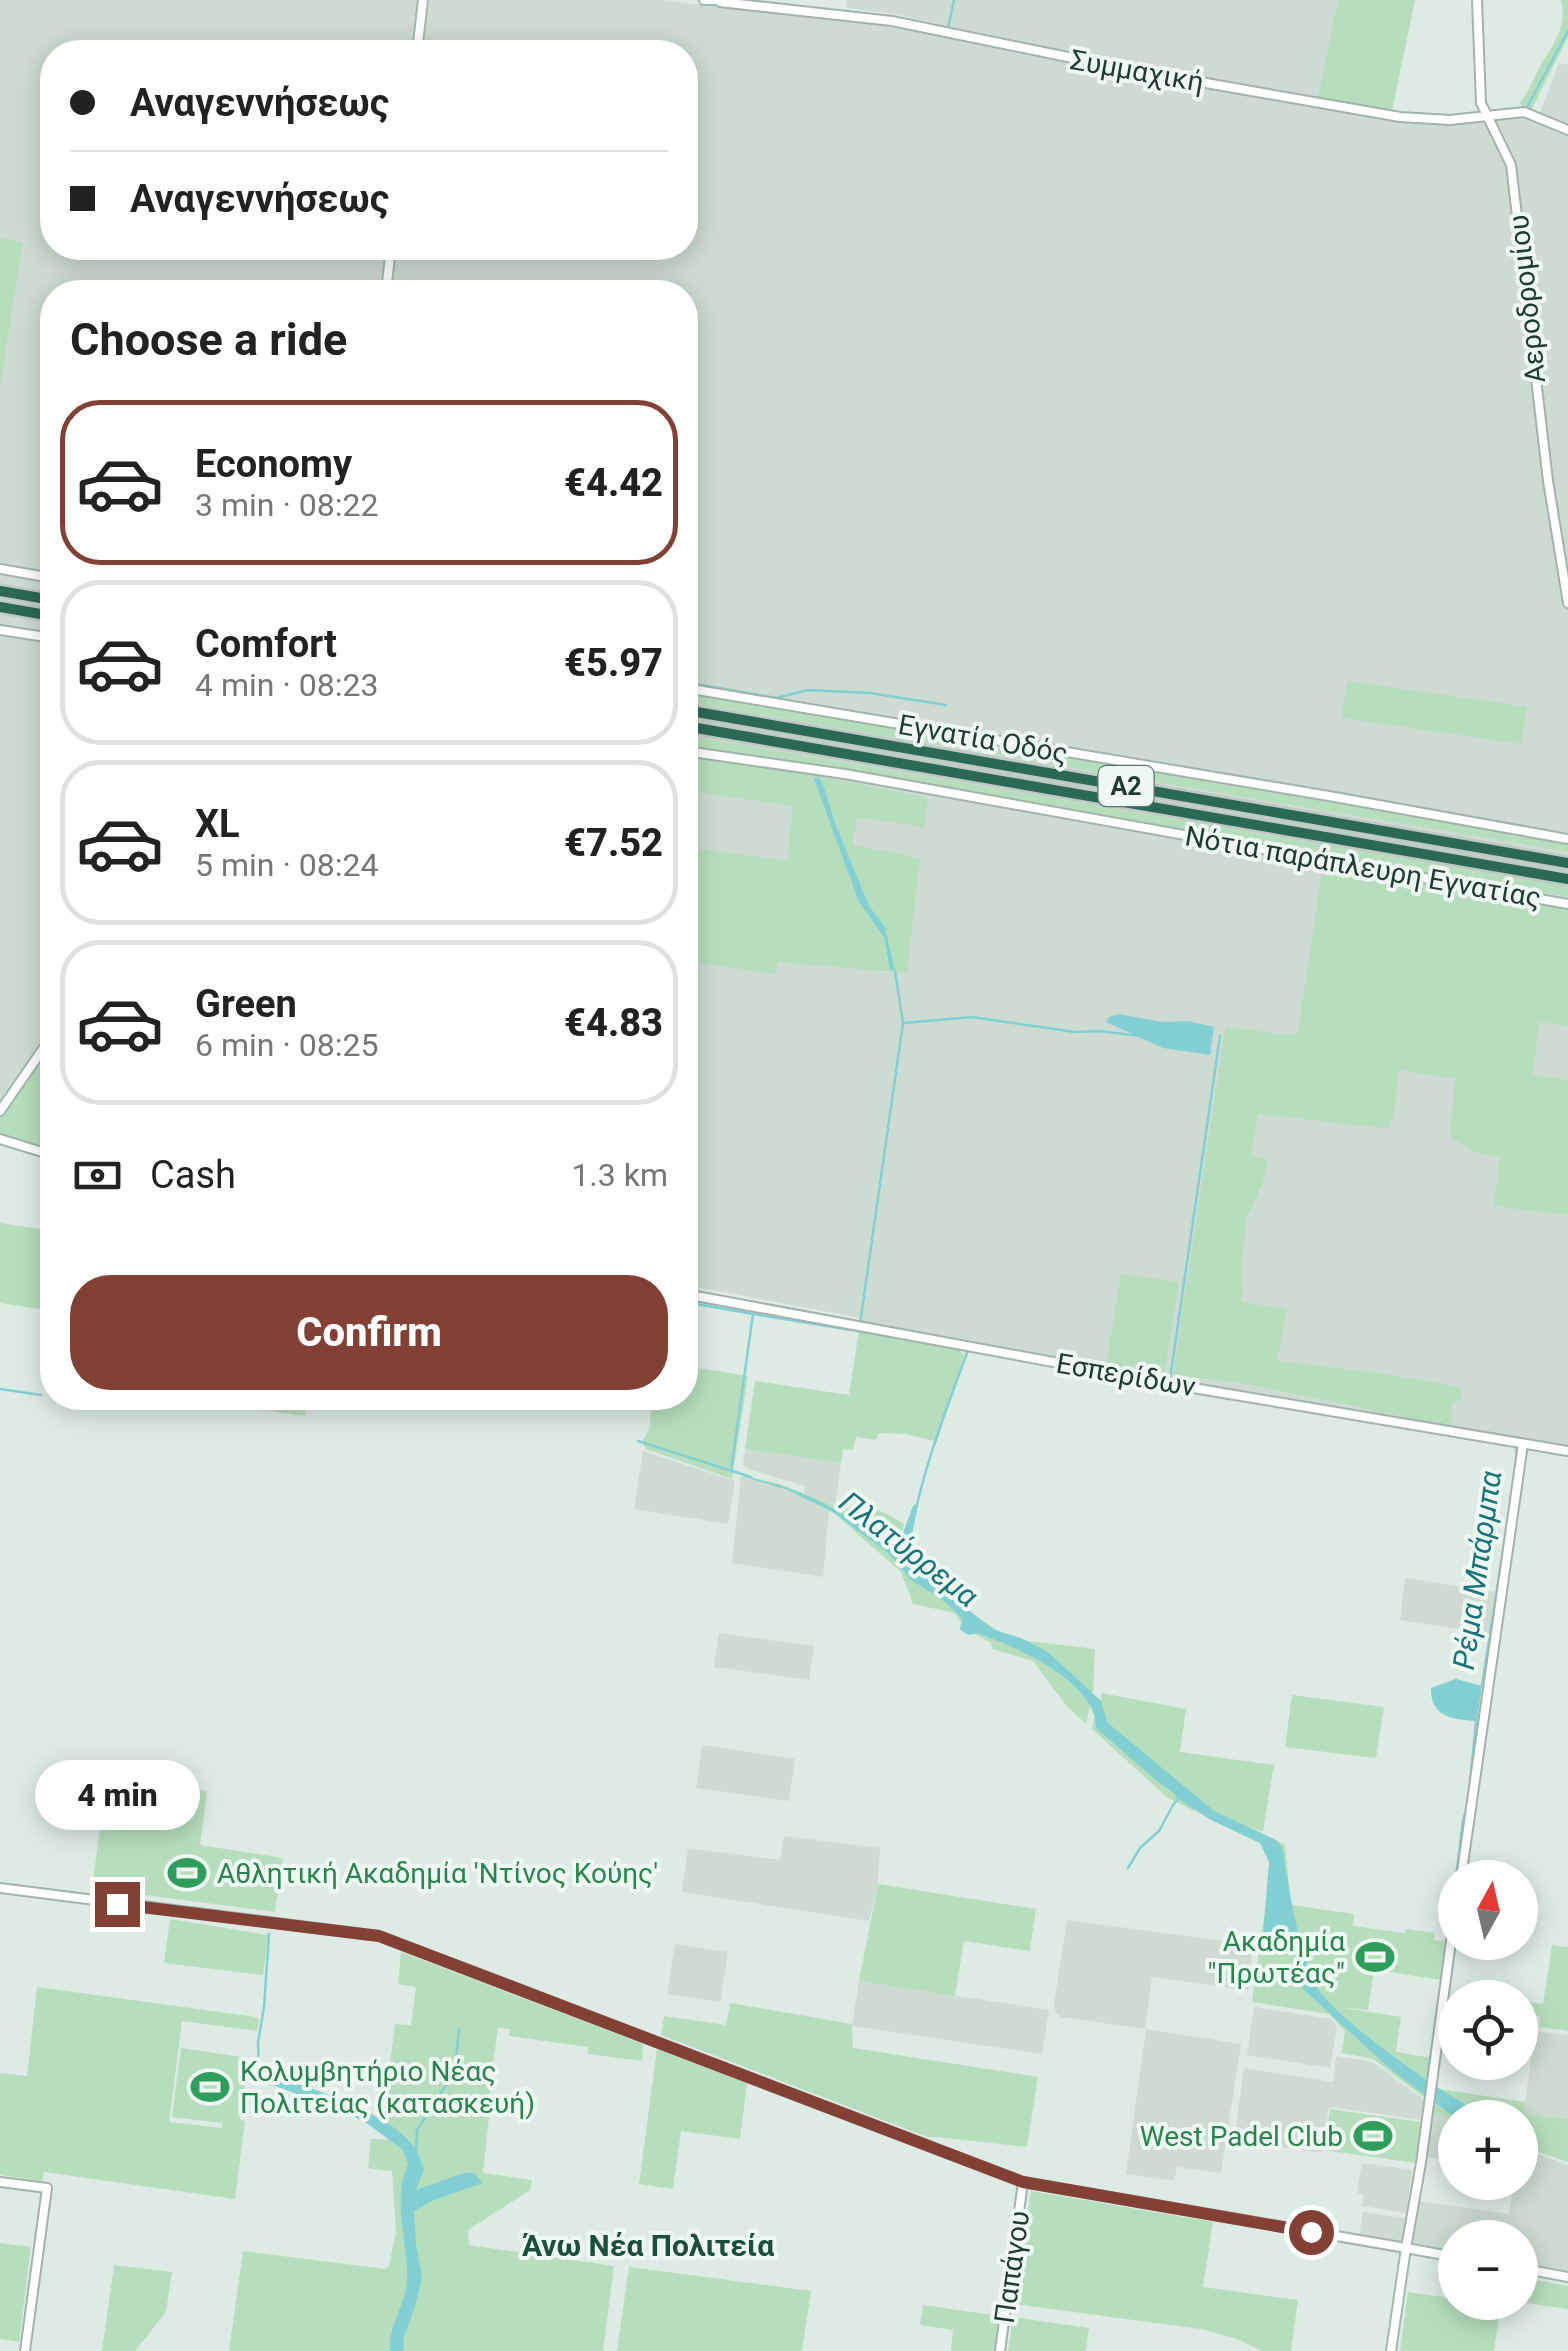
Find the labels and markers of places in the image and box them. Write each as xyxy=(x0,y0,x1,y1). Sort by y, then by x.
sports icon: Αθλητική Ακαδημία 'Ντίνος Κούης' xyxy=(166,1852,208,1894)
place label: Αθλητική Ακαδημία 'Ντίνος Κούης' xyxy=(217,1857,658,1890)
place label: Ακαδημία "Πρωτέας" xyxy=(1208,1925,1345,1990)
sports icon: Ακαδημία "Πρωτέας" xyxy=(1354,1936,1396,1978)
place label: Κολυμβητήριο Νέας Πολιτείας (κατασκευή) xyxy=(240,2055,535,2120)
sports icon: Κολυμβητήριο Νέας Πολιτείας (κατασκευή) xyxy=(189,2066,231,2108)
sports icon: West Padel Club xyxy=(1352,2115,1394,2157)
place label: West Padel Club xyxy=(1140,2120,1343,2153)

